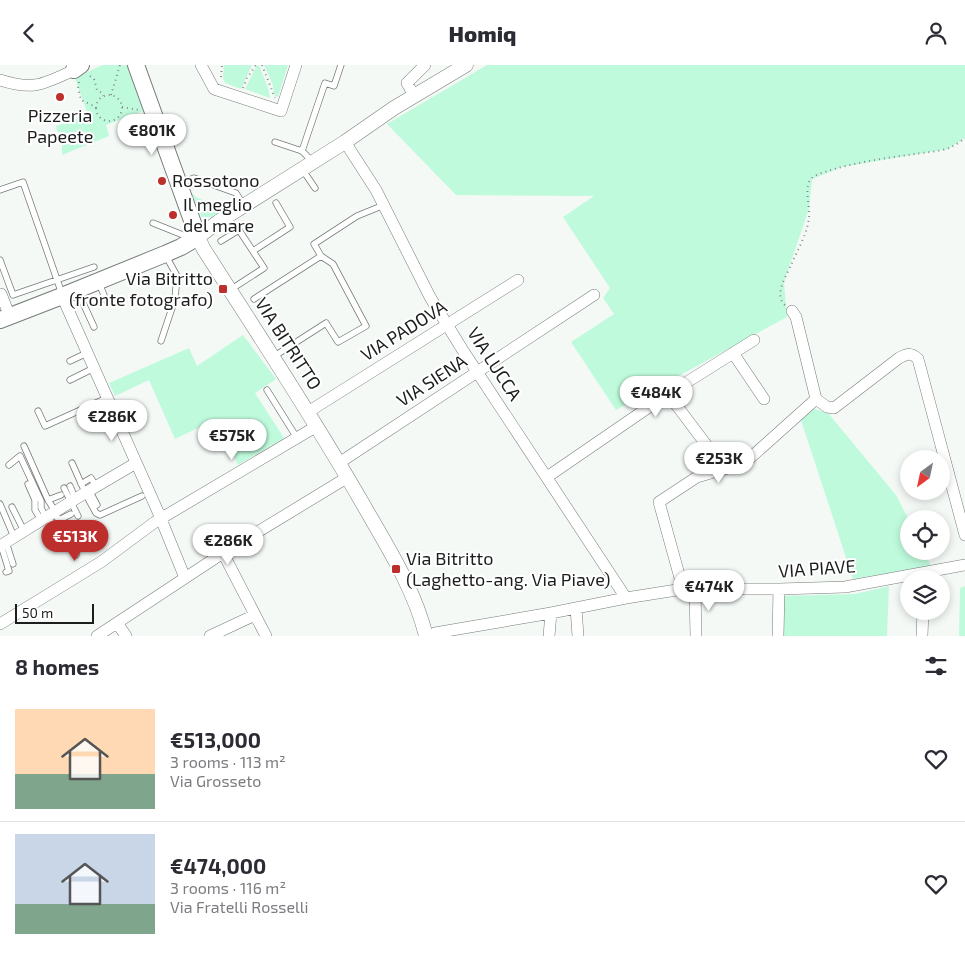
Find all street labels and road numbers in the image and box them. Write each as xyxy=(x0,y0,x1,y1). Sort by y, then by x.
street label: VIA BITRITTO xyxy=(251,293,327,394)
street label: VIA PADOVA xyxy=(356,295,451,365)
street label: VIA LUCCA xyxy=(463,323,527,405)
street label: VIA SIENA xyxy=(392,349,471,411)
street label: VIA PIAVE xyxy=(778,554,856,582)

